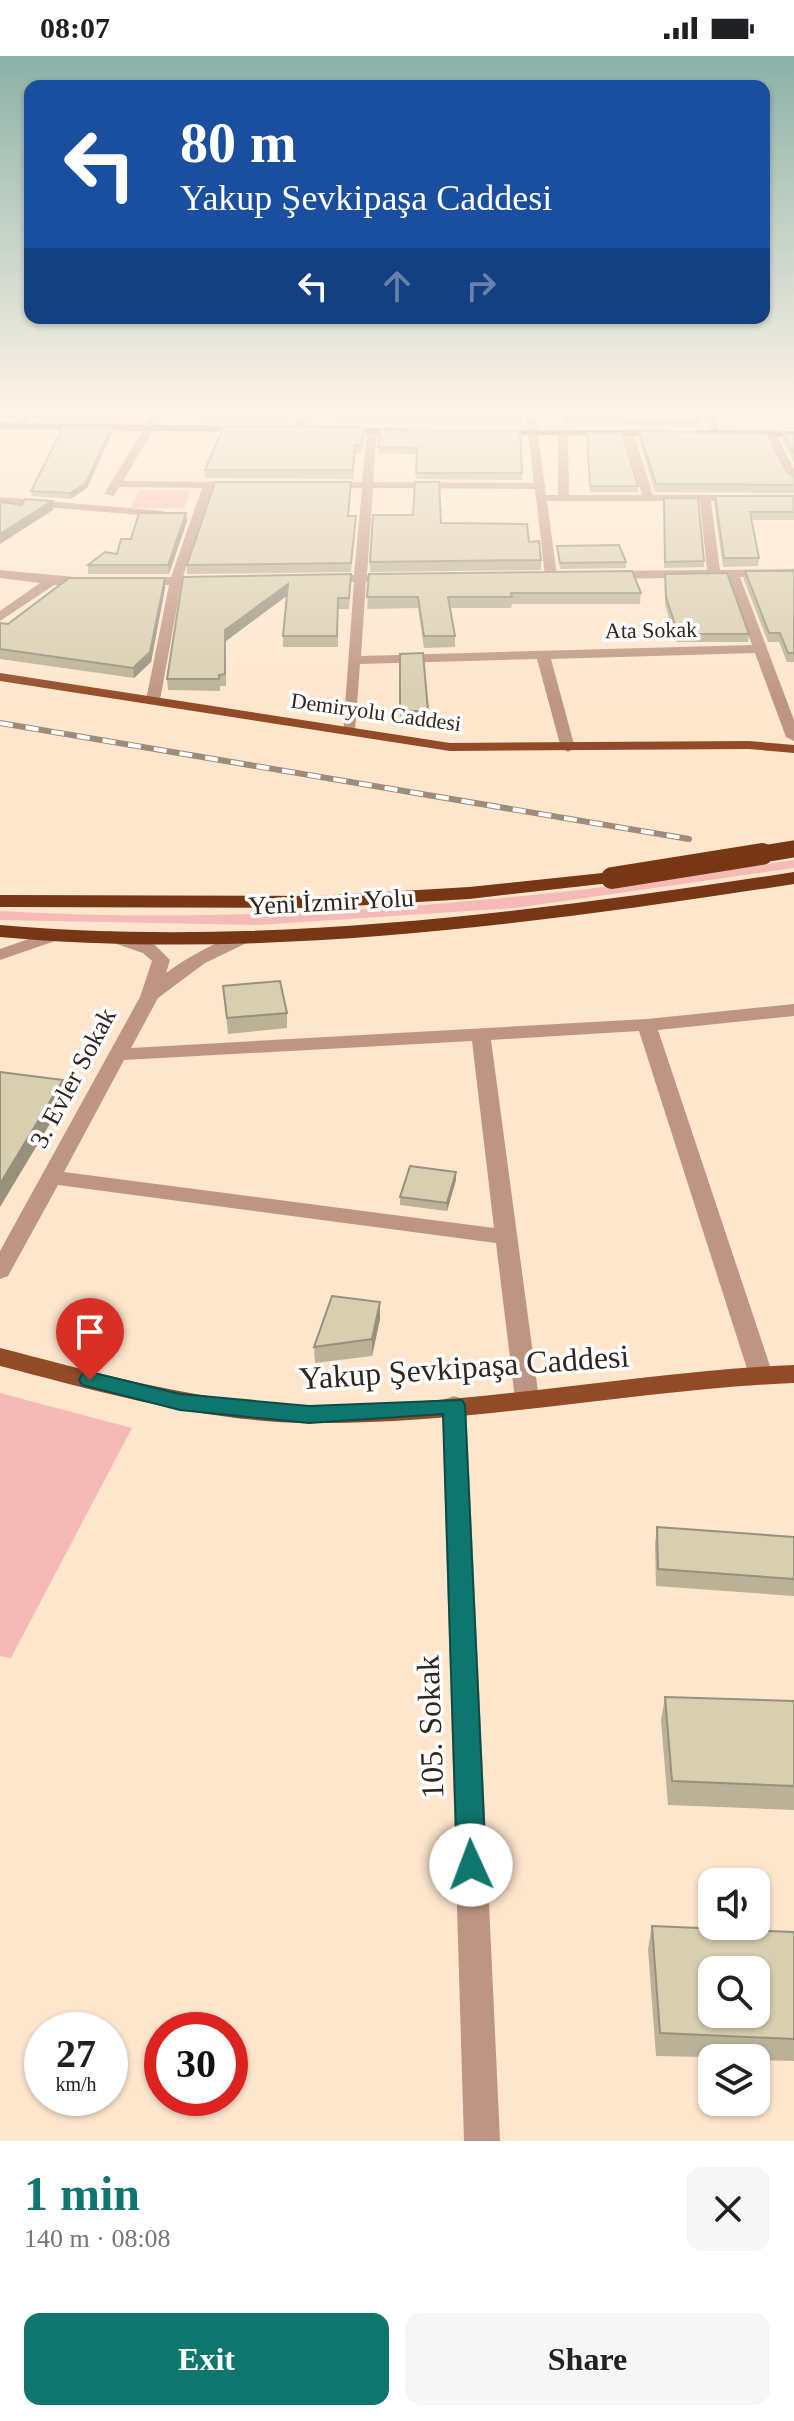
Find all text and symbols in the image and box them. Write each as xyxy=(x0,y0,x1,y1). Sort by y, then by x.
text: 08:07 xyxy=(40,11,110,44)
icon: left xyxy=(48,112,152,216)
text: 80 m xyxy=(180,112,297,174)
text: Yakup Şevkipaşa Caddesi xyxy=(180,178,552,218)
icon: left xyxy=(291,264,335,308)
icon: ahead xyxy=(375,264,419,308)
icon: right xyxy=(459,264,503,308)
street label: Ata Sokak xyxy=(605,617,697,643)
street label: Demiryolu Caddesi xyxy=(289,688,463,736)
street label: Yeni İzmir Yolu xyxy=(248,883,414,921)
street label: 3. Evler Sokak xyxy=(24,1003,122,1153)
pin xyxy=(56,1298,124,1380)
icon: arrive xyxy=(68,1310,112,1354)
street label: Yakup Şevkipaşa Caddesi xyxy=(298,1337,630,1396)
street label: 105. Sokak xyxy=(409,1654,451,1800)
position arrow xyxy=(429,1823,513,1907)
map controls xyxy=(698,1868,770,2116)
button: sound xyxy=(698,1868,770,1940)
button: search xyxy=(698,1956,770,2028)
speed limit sign: 30 xyxy=(144,2012,248,2116)
text: 27 xyxy=(56,2031,96,2076)
button: layers xyxy=(698,2044,770,2116)
text: km/h xyxy=(55,2073,97,2095)
text: 1 min xyxy=(24,2167,140,2220)
button: close xyxy=(686,2167,770,2251)
text: 140 m · 08:08 xyxy=(24,2224,171,2253)
button: Exit xyxy=(24,2313,389,2405)
button: Share xyxy=(405,2313,770,2405)

